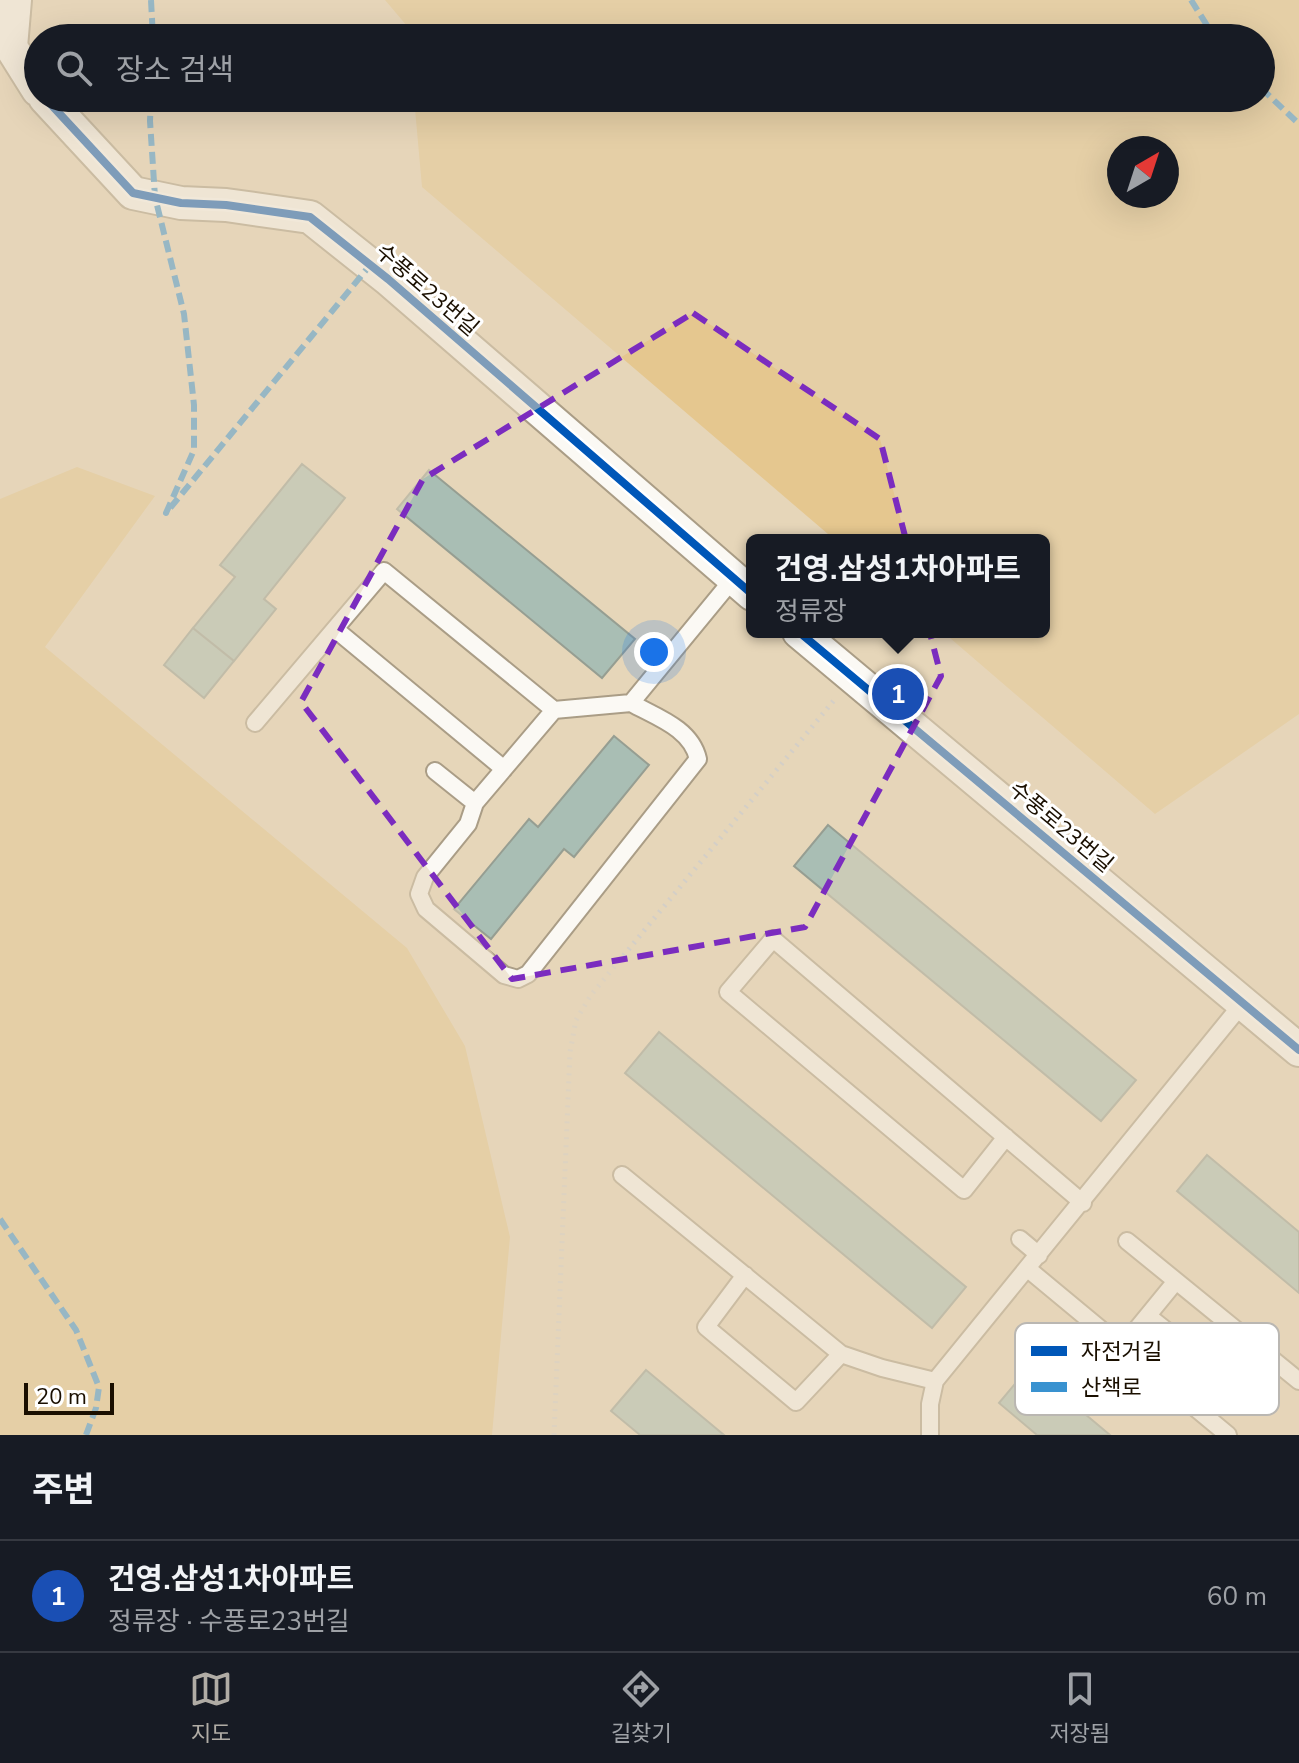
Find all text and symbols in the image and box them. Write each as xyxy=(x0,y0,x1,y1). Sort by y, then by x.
search box xyxy=(24,24,1275,112)
icon: search xyxy=(52,46,96,90)
text: 장소 검색 xyxy=(116,50,234,91)
north arrow xyxy=(1107,136,1179,208)
street label: 수풍로23번길 xyxy=(369,237,485,343)
popup xyxy=(746,534,1050,638)
text: 건영.삼성1차아파트 xyxy=(775,549,1021,590)
text: 정류장 xyxy=(775,594,847,629)
your location xyxy=(634,632,674,672)
pin: 1 xyxy=(872,664,924,724)
street label: 수풍로23번길 xyxy=(1002,774,1120,880)
legend xyxy=(1015,1323,1279,1415)
text: 자전거길 xyxy=(1081,1337,1162,1367)
text: 산책로 xyxy=(1081,1373,1142,1403)
scale bar xyxy=(24,1379,114,1415)
text: 20 m xyxy=(36,1382,87,1412)
text: 주변 xyxy=(32,1467,95,1513)
text: 건영.삼성1차아파트 xyxy=(108,1559,354,1600)
text: 1 xyxy=(50,1579,66,1614)
text: 60 m xyxy=(1207,1579,1267,1614)
text: 정류장 · 수풍로23번길 xyxy=(108,1604,350,1639)
tab: 지도 xyxy=(189,1667,233,1749)
tab: 길찾기 xyxy=(611,1667,672,1749)
tab: 저장됨 xyxy=(1049,1667,1110,1749)

